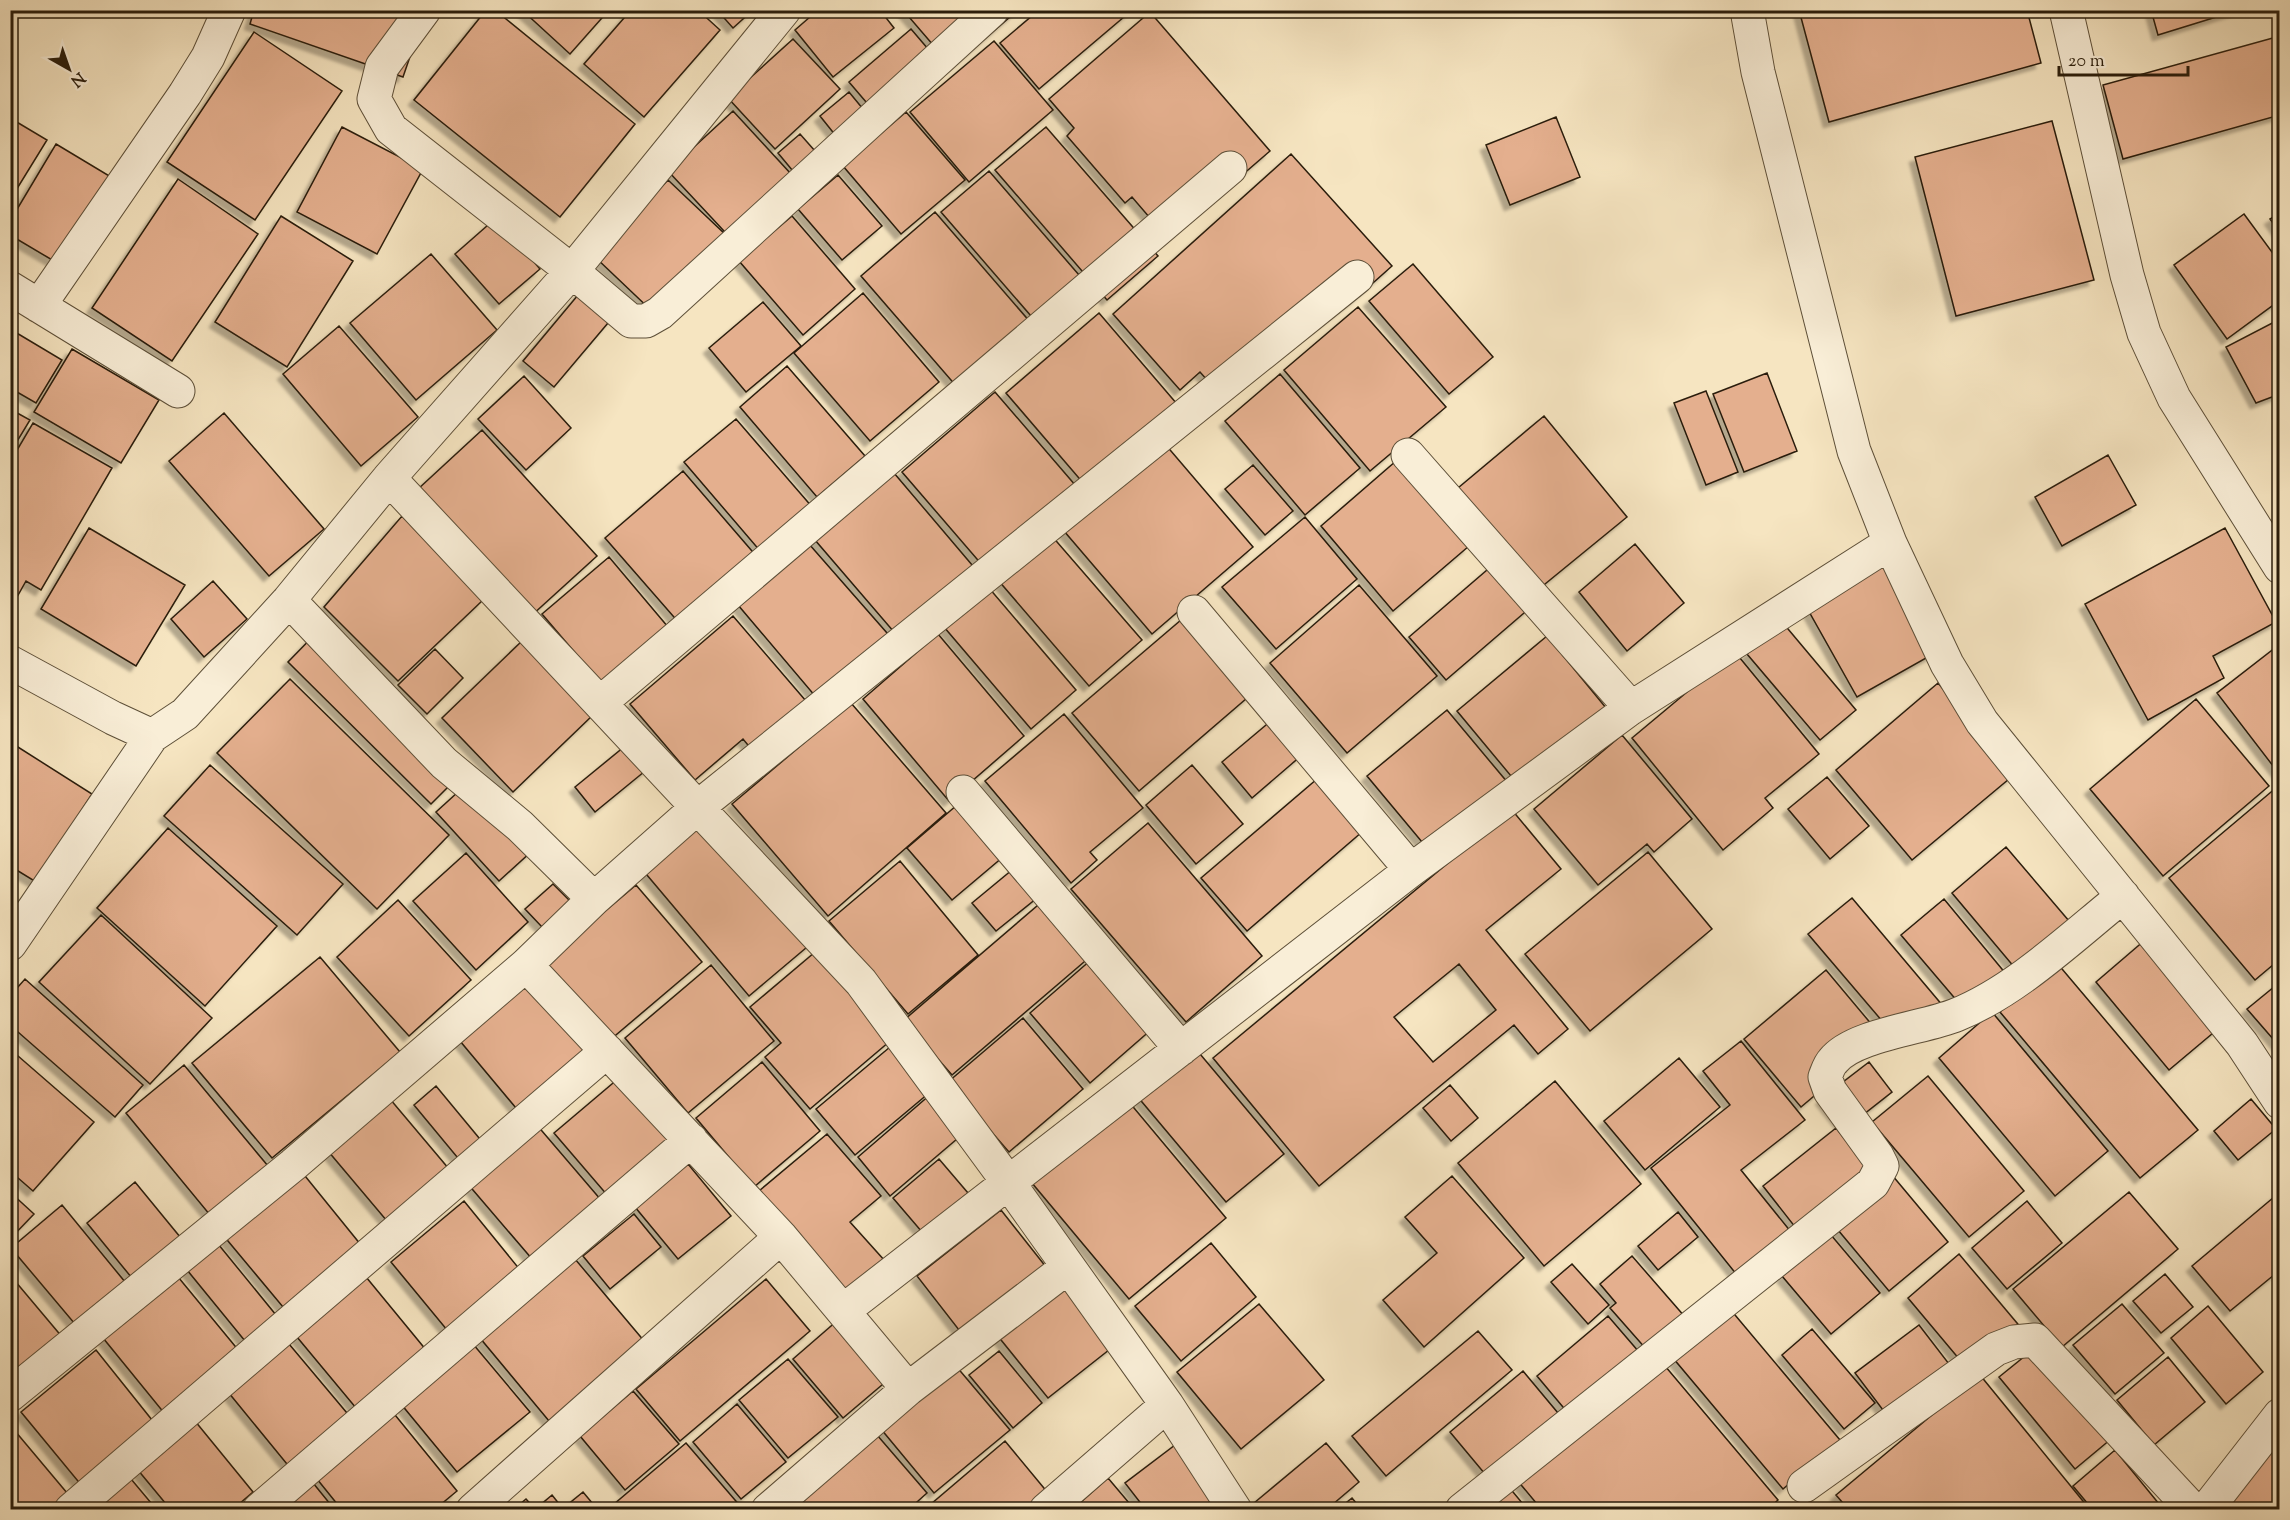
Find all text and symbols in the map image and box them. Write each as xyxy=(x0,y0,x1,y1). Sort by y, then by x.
north arrow xyxy=(39,39,99,99)
scale bar xyxy=(2059,39,2188,77)
text: 20 m xyxy=(2068,49,2105,75)
text: N xyxy=(65,66,89,92)

